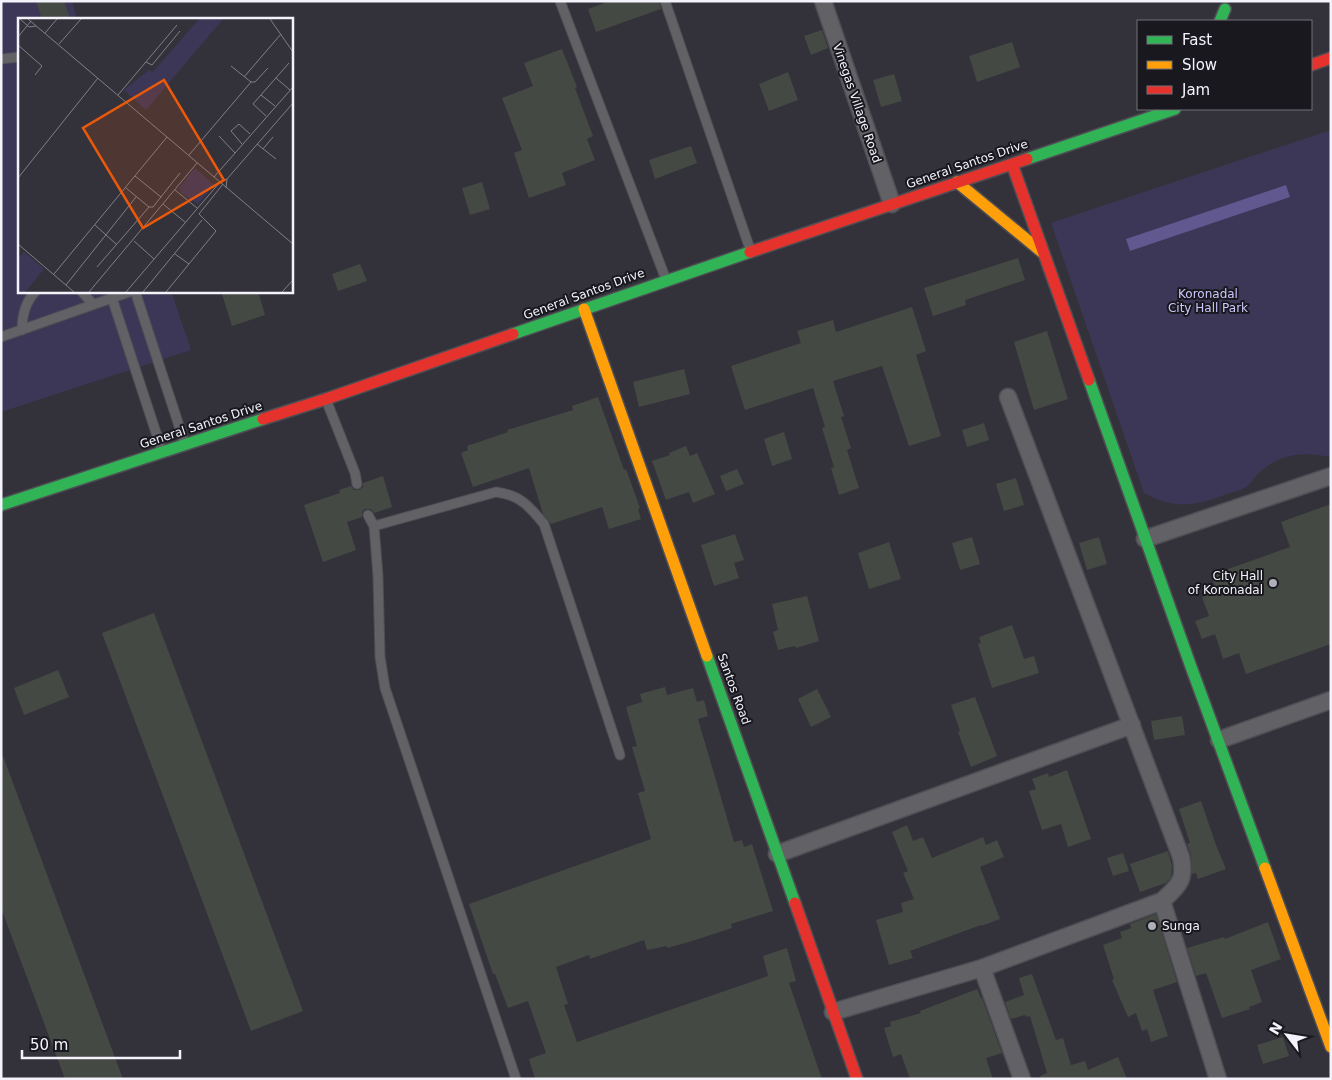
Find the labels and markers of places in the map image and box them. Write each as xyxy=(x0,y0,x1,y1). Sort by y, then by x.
place label: City Hall of Koronadal xyxy=(1188,569,1263,597)
marker: City Hall of Koronadal xyxy=(1267,577,1279,589)
place label: Sunga xyxy=(1162,919,1200,933)
marker: Sunga xyxy=(1146,920,1158,932)

